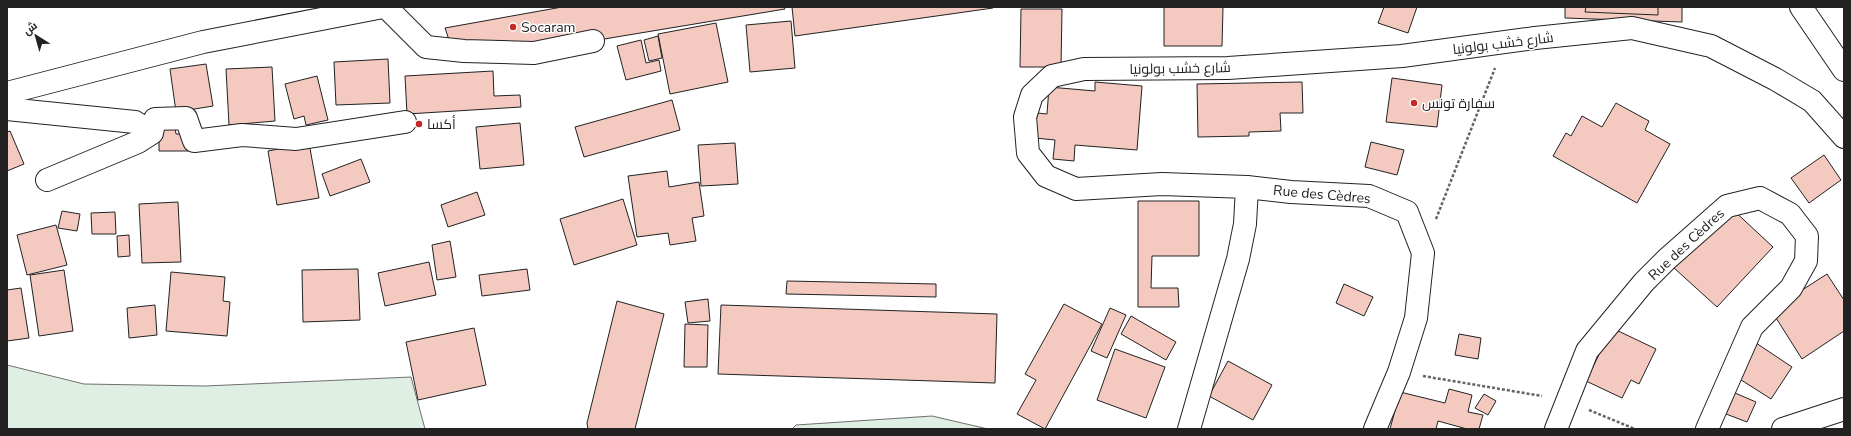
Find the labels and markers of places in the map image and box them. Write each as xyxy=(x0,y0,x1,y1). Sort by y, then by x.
place label: Socaram xyxy=(521,18,576,37)
marker: Socaram xyxy=(508,22,518,32)
place label: سفارة تونس xyxy=(1422,94,1495,113)
marker: سفارة تونس xyxy=(1409,98,1419,108)
place label: أكسا xyxy=(427,115,456,134)
marker: أكسا xyxy=(414,119,424,129)

